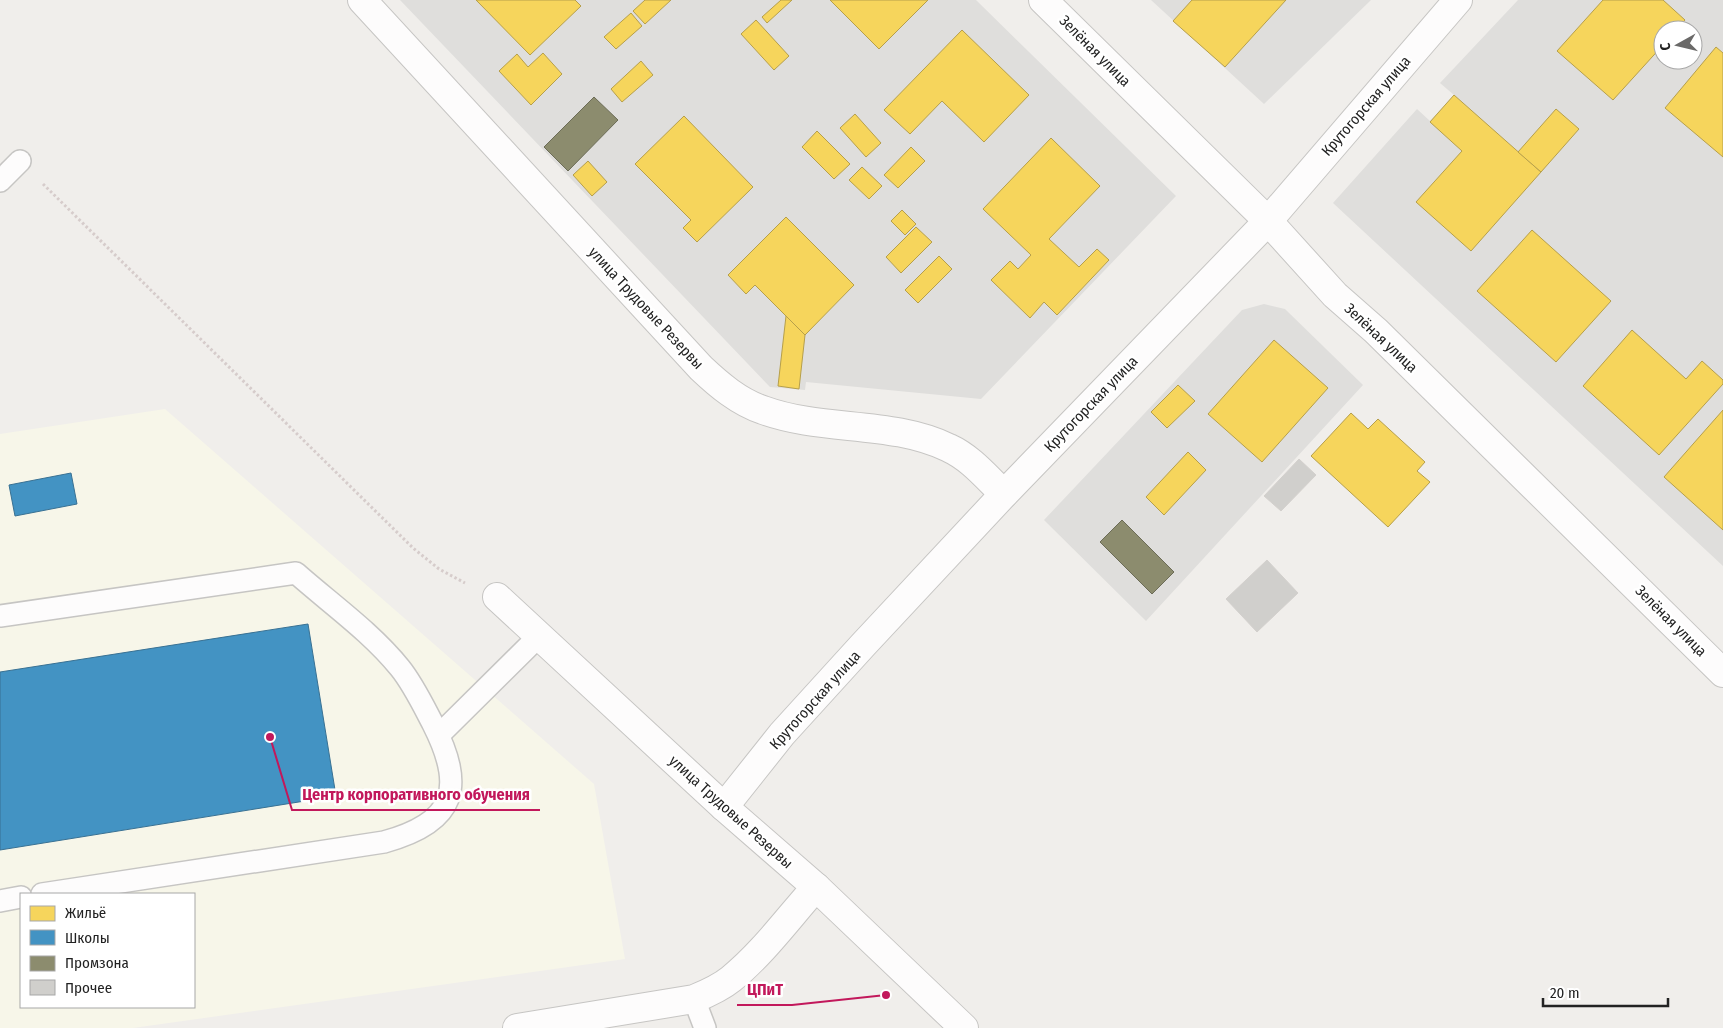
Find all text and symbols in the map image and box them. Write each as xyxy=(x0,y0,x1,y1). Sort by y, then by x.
street label: Зелёная улица xyxy=(1056,12,1134,90)
north arrow xyxy=(1653,20,1703,70)
text: С xyxy=(1657,41,1675,52)
street label: Крутогорская улица xyxy=(1318,52,1414,160)
street label: улица Трудовые Резервы xyxy=(585,243,707,373)
street label: Зелёная улица xyxy=(1341,300,1421,376)
street label: Крутогорская улица xyxy=(1041,352,1141,456)
street label: Зелёная улица xyxy=(1632,582,1710,660)
street label: Крутогорская улица xyxy=(766,647,864,753)
street label: улица Трудовые Резервы xyxy=(665,752,797,872)
callout: Центр корпоративного обучения xyxy=(292,779,540,810)
text: Центр корпоративного обучения xyxy=(302,785,530,804)
legend xyxy=(20,893,195,1008)
text: Жильё xyxy=(65,904,106,922)
text: Школы xyxy=(65,929,110,947)
text: Промзона xyxy=(65,954,129,972)
callout: ЦПиТ xyxy=(737,974,792,1005)
scale bar xyxy=(1543,976,1668,1008)
text: Прочее xyxy=(65,979,112,997)
text: ЦПиТ xyxy=(747,980,783,999)
text: 20 m xyxy=(1550,984,1580,1002)

